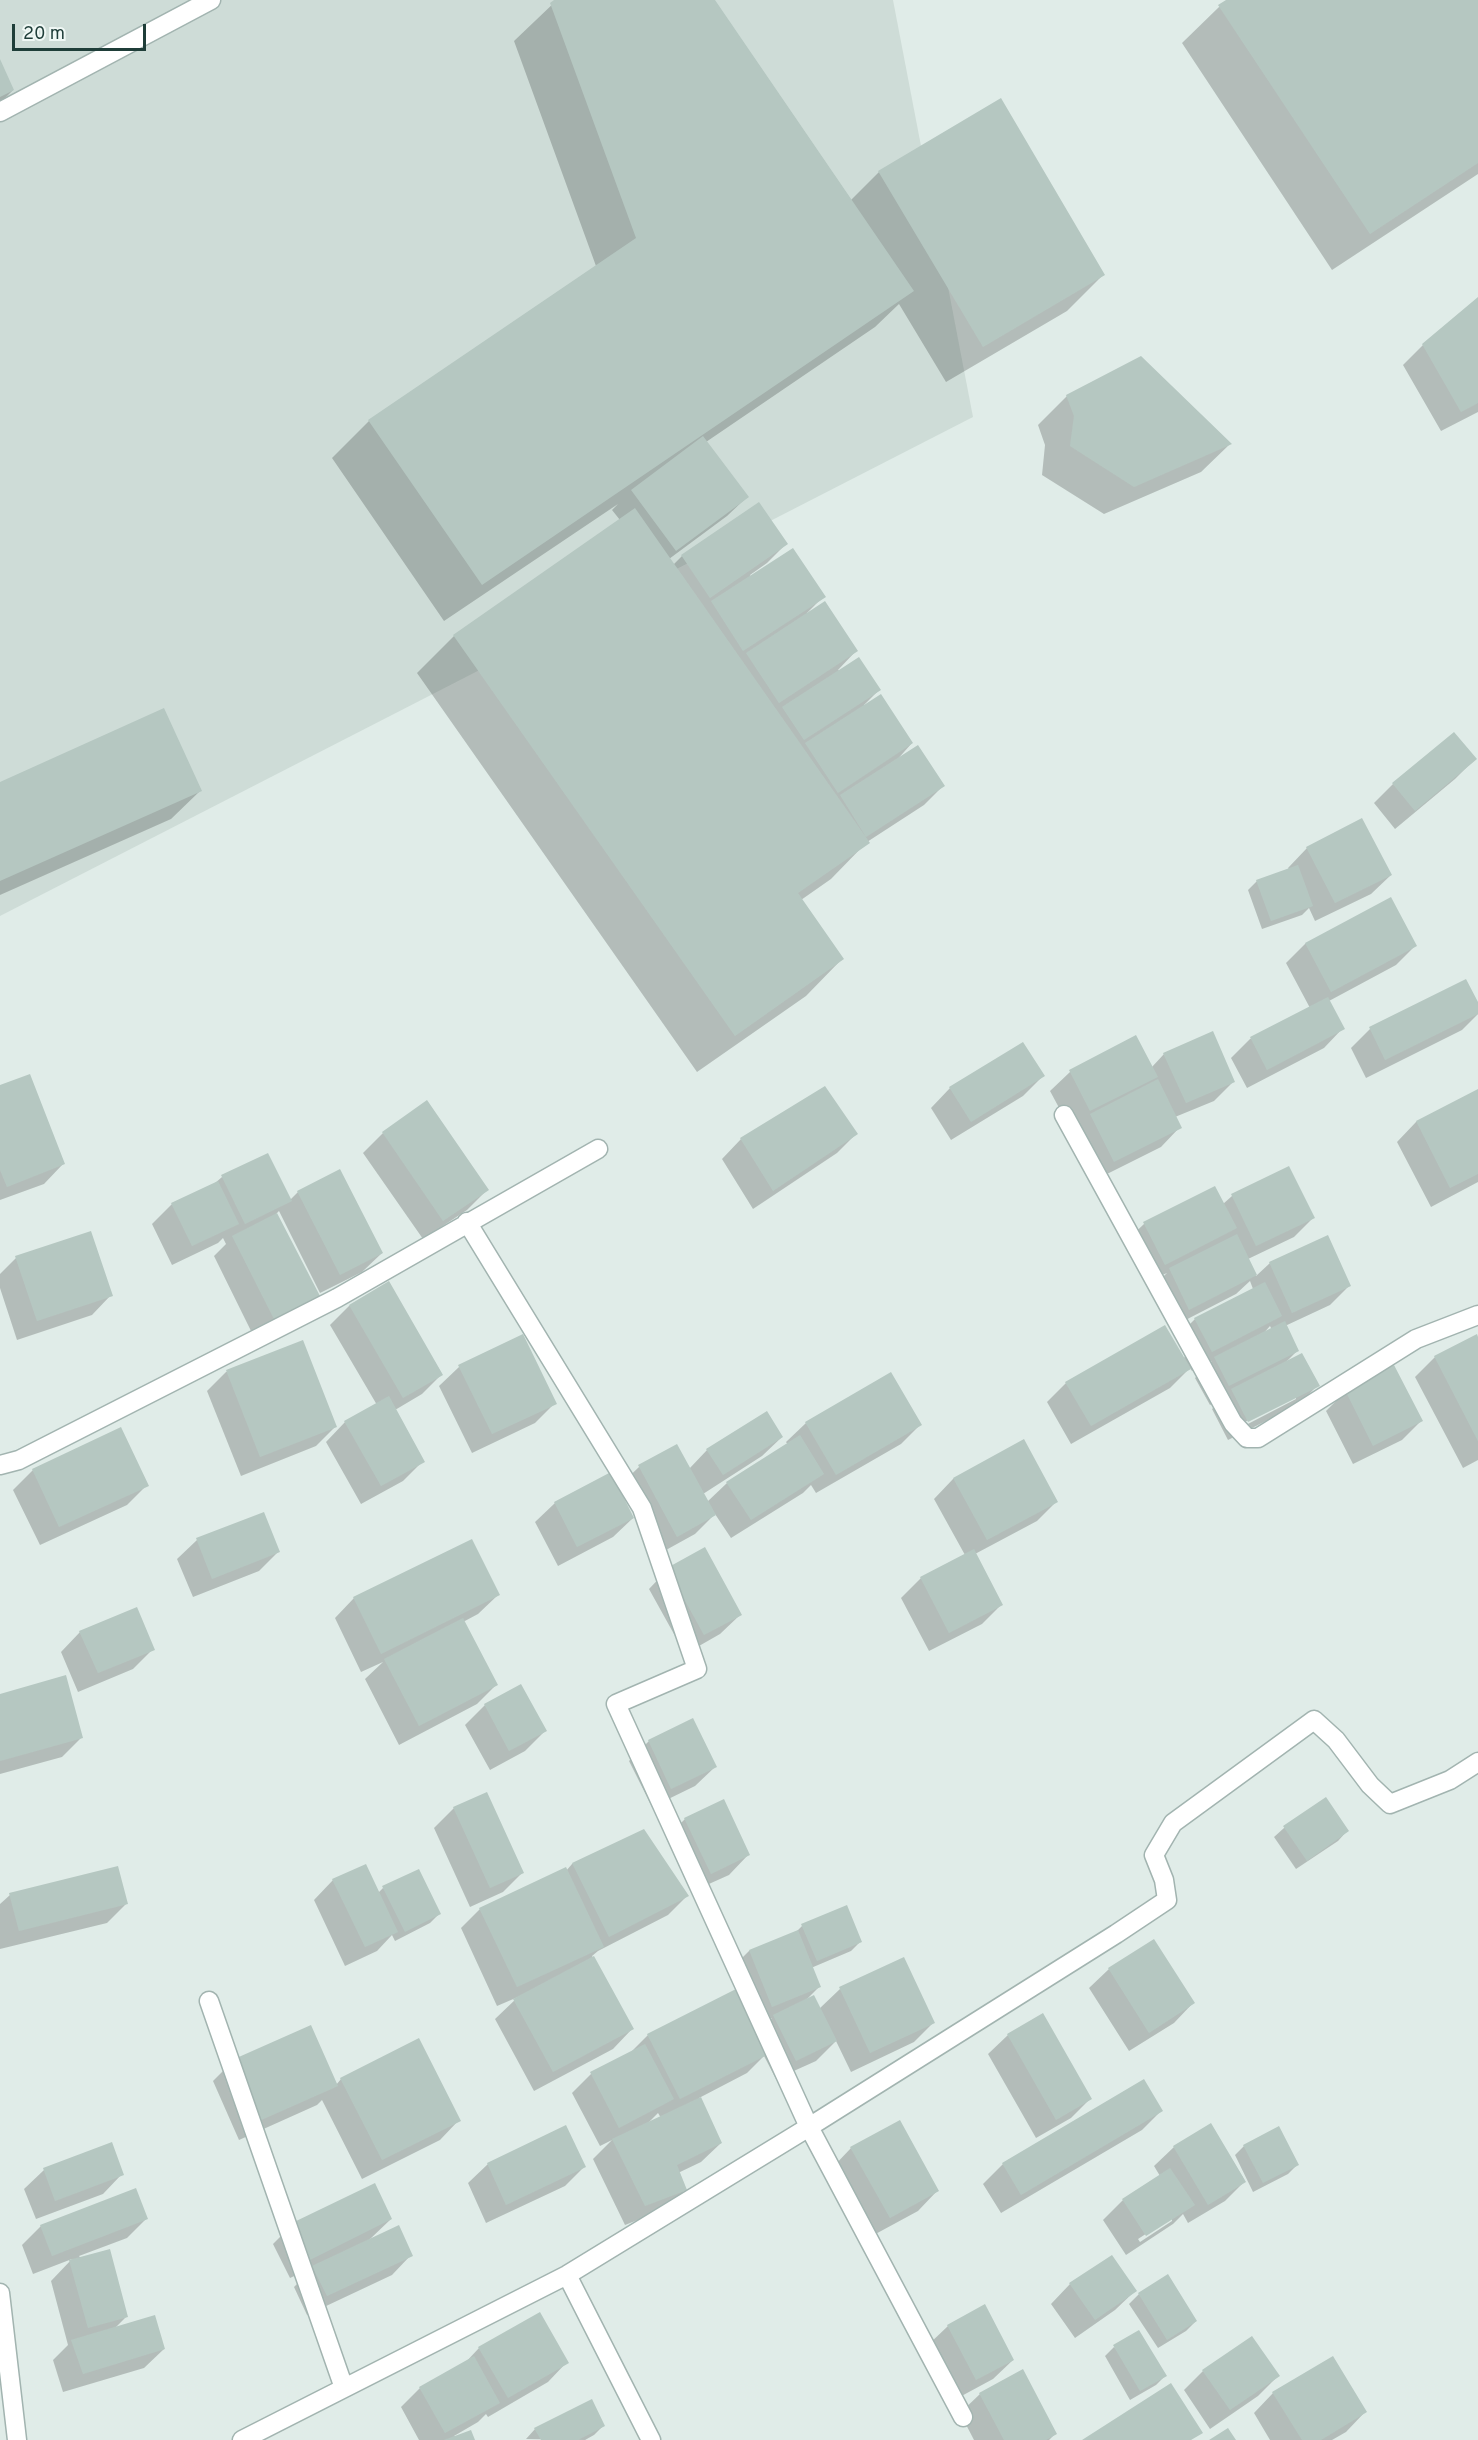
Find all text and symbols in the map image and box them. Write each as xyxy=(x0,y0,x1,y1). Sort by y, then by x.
scale bar xyxy=(15,12,148,50)
text: 20 m xyxy=(23,23,65,46)

